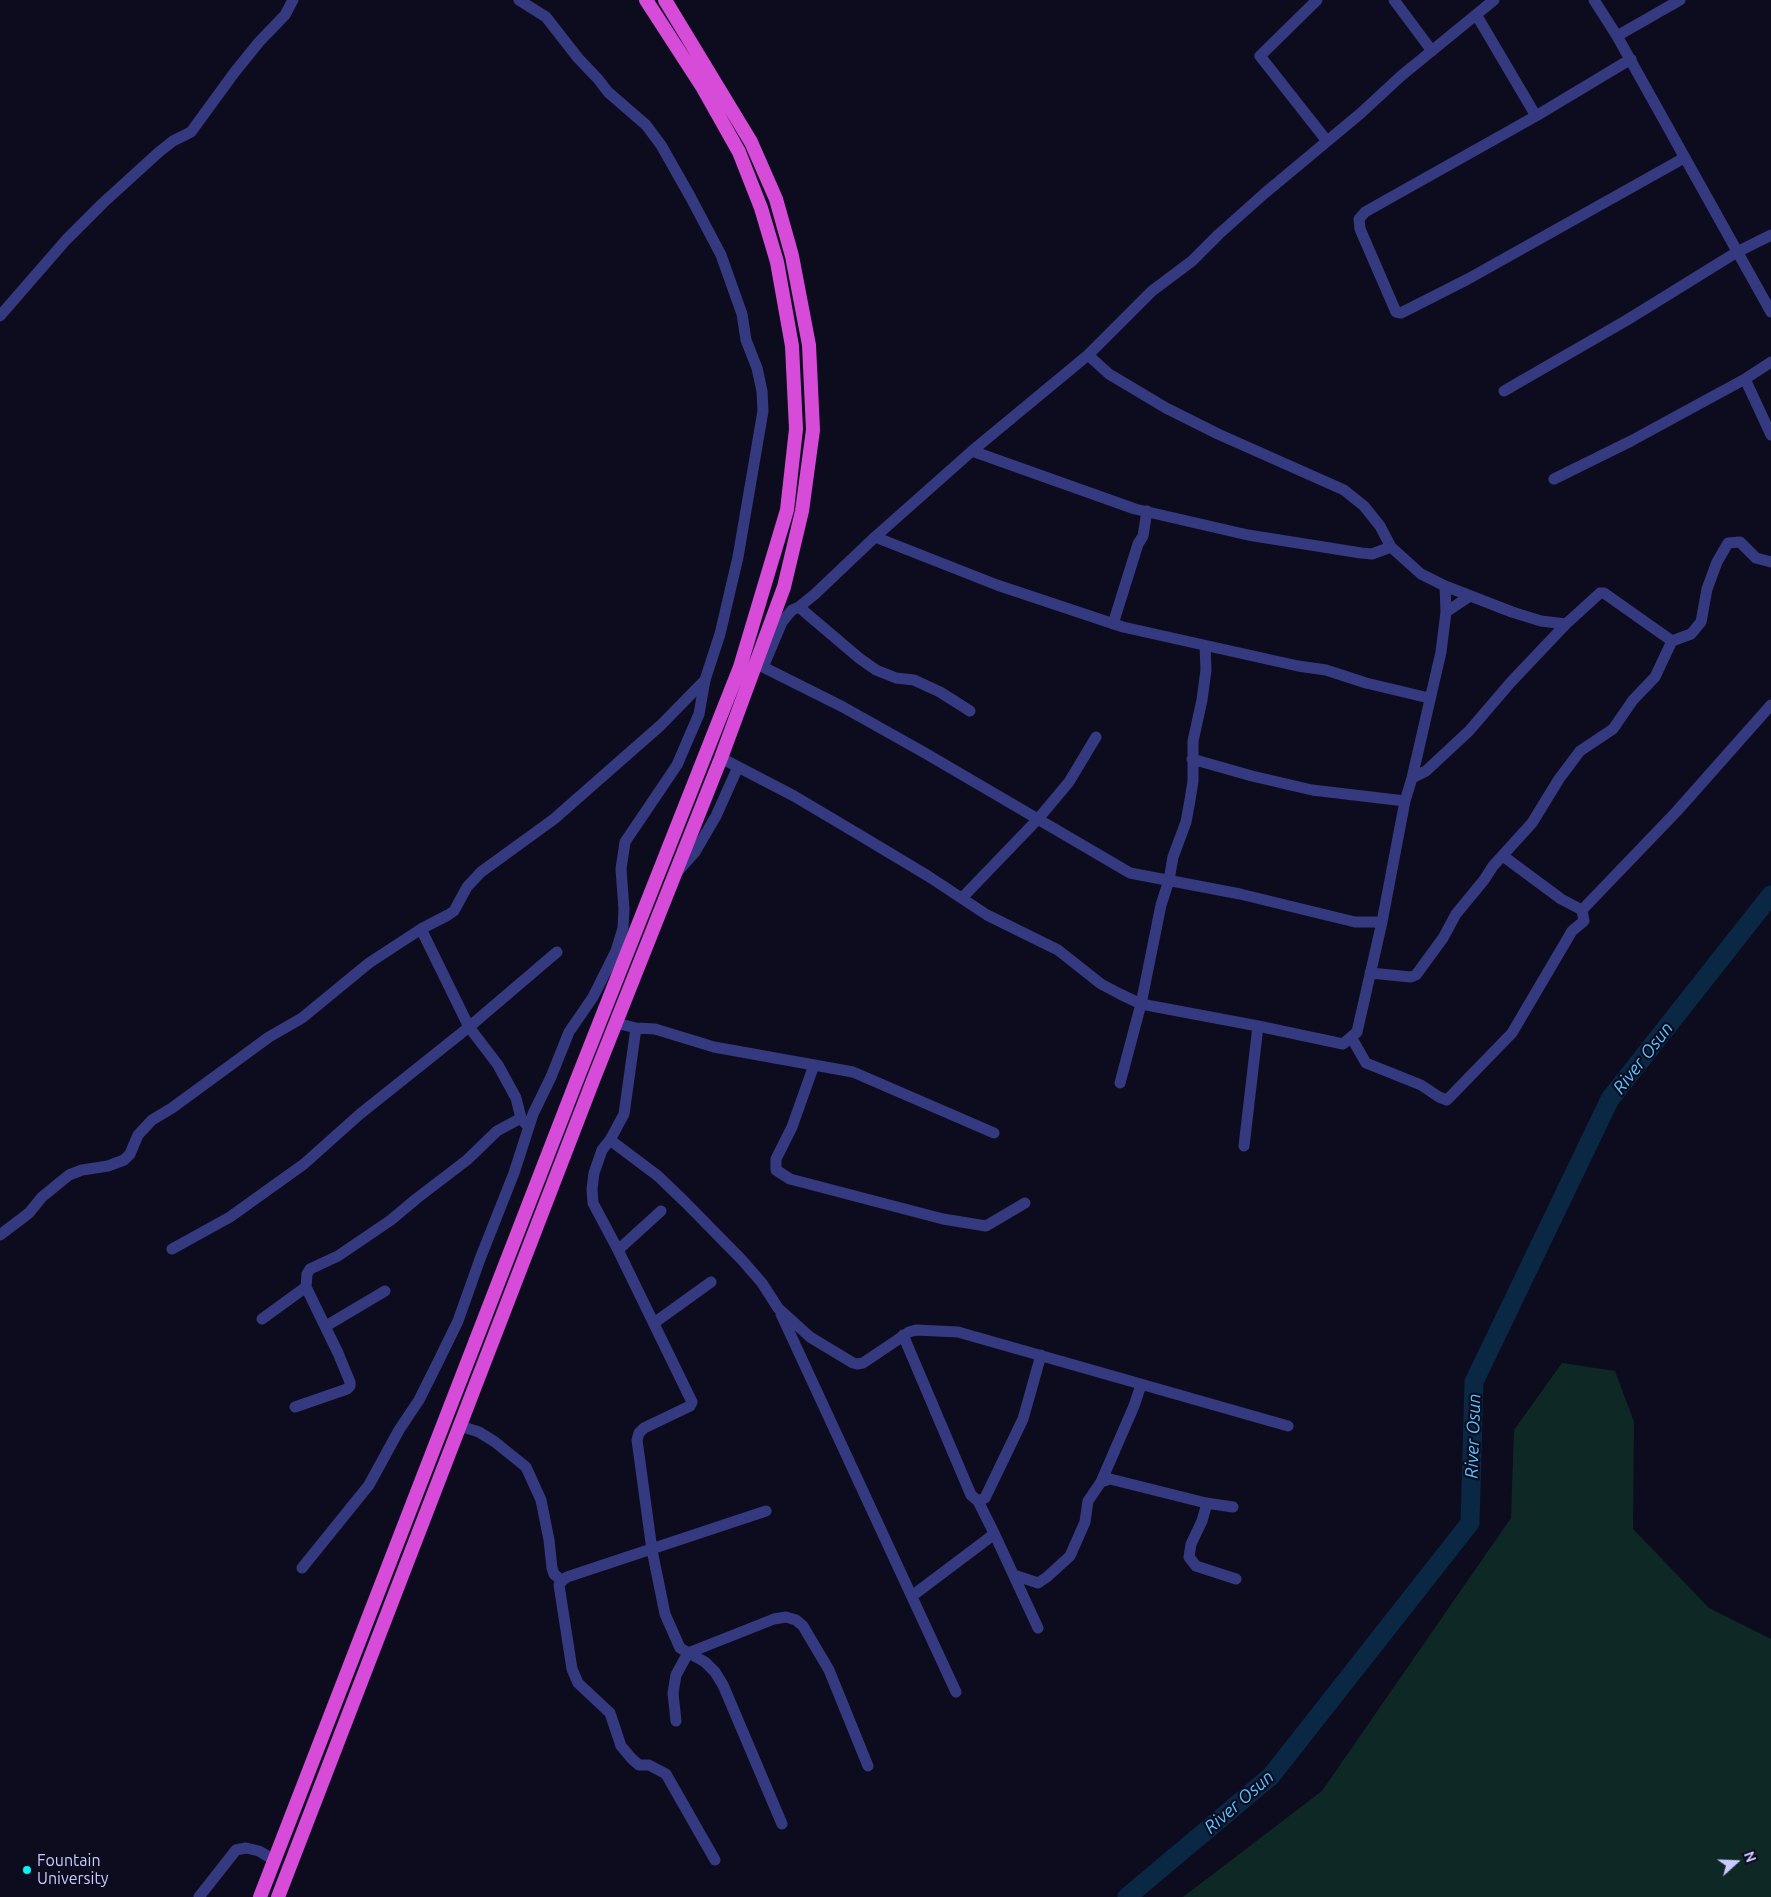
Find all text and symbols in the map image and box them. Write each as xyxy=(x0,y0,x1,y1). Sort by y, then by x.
water label: River Osun xyxy=(1608,1018,1678,1098)
water label: River Osun xyxy=(1461,1393,1485,1479)
water label: River Osun xyxy=(1200,1766,1278,1838)
north arrow xyxy=(1711,1837,1761,1887)
text: N xyxy=(1741,1849,1759,1865)
place label: Fountain University xyxy=(37,1851,108,1889)
marker: Fountain University xyxy=(21,1864,33,1876)

